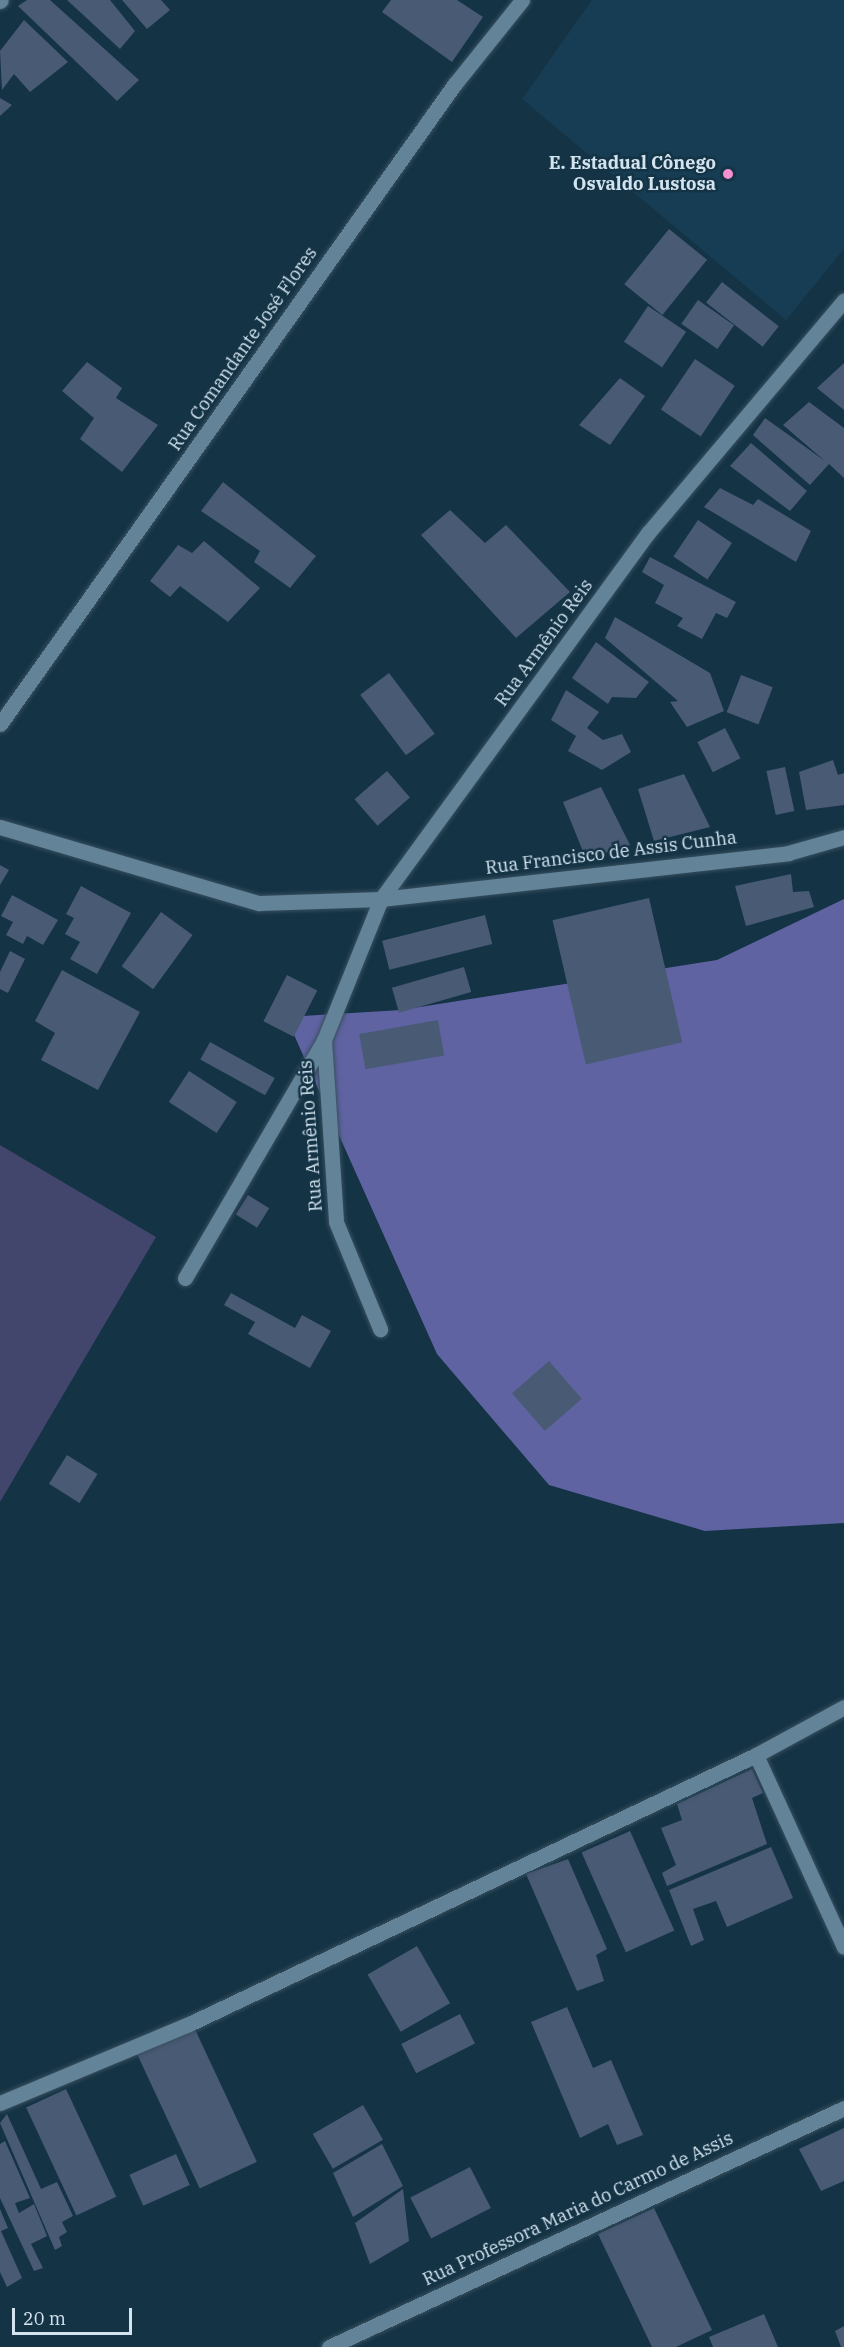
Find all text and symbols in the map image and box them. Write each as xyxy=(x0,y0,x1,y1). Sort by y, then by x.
place label: E. Estadual Cônego Osvaldo Lustosa xyxy=(549,153,716,195)
marker: E. Estadual Cônego Osvaldo Lustosa xyxy=(721,167,735,181)
street label: Rua Comandante José Flores xyxy=(164,243,322,455)
street label: Rua Armênio Reis xyxy=(491,575,597,711)
street label: Rua Francisco de Assis Cunha xyxy=(484,827,738,879)
street label: Rua Armênio Reis xyxy=(295,1060,327,1212)
street label: Rua Professora Maria do Carmo de Assis xyxy=(419,2127,737,2291)
scale bar xyxy=(15,2296,135,2334)
text: 20 m xyxy=(23,2307,66,2330)

